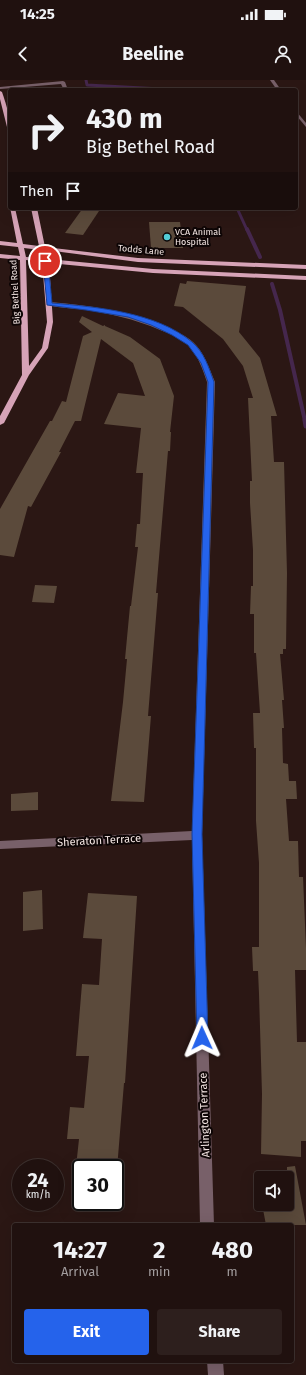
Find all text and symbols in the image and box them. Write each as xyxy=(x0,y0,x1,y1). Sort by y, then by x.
text: 14:25 xyxy=(20,5,55,23)
icon: back xyxy=(12,43,34,65)
text: Beeline xyxy=(122,43,184,65)
icon: person xyxy=(272,43,294,65)
text: 430 m xyxy=(86,102,163,135)
icon: right xyxy=(20,104,72,156)
text: Big Bethel Road xyxy=(86,136,215,158)
icon: arrive xyxy=(62,180,84,202)
text: Then xyxy=(20,182,54,200)
place label: VCA Animal Hospital xyxy=(175,227,221,247)
marker: VCA Animal Hospital xyxy=(162,232,172,242)
street label: Todds Lane xyxy=(118,243,165,257)
pin xyxy=(28,244,62,278)
icon: arrive xyxy=(34,250,56,272)
street label: Big Bethel Road xyxy=(8,259,22,325)
street label: Sheraton Terrace xyxy=(57,832,141,849)
position arrow xyxy=(181,1017,223,1059)
street label: Arlington Terrace xyxy=(197,1072,212,1158)
speed limit sign: 30 xyxy=(72,1159,124,1211)
text: 24 xyxy=(27,1168,49,1192)
map controls xyxy=(254,1171,294,1211)
button: sound xyxy=(254,1171,294,1211)
text: km/h xyxy=(26,1189,50,1201)
text: 14:27 xyxy=(53,1236,107,1264)
text: 2 xyxy=(153,1236,165,1264)
text: 480 xyxy=(211,1236,253,1264)
text: Arrival xyxy=(61,1264,99,1279)
text: min xyxy=(148,1264,170,1279)
text: m xyxy=(227,1264,238,1279)
button: Exit xyxy=(24,1309,149,1355)
button: Share xyxy=(157,1309,282,1355)

